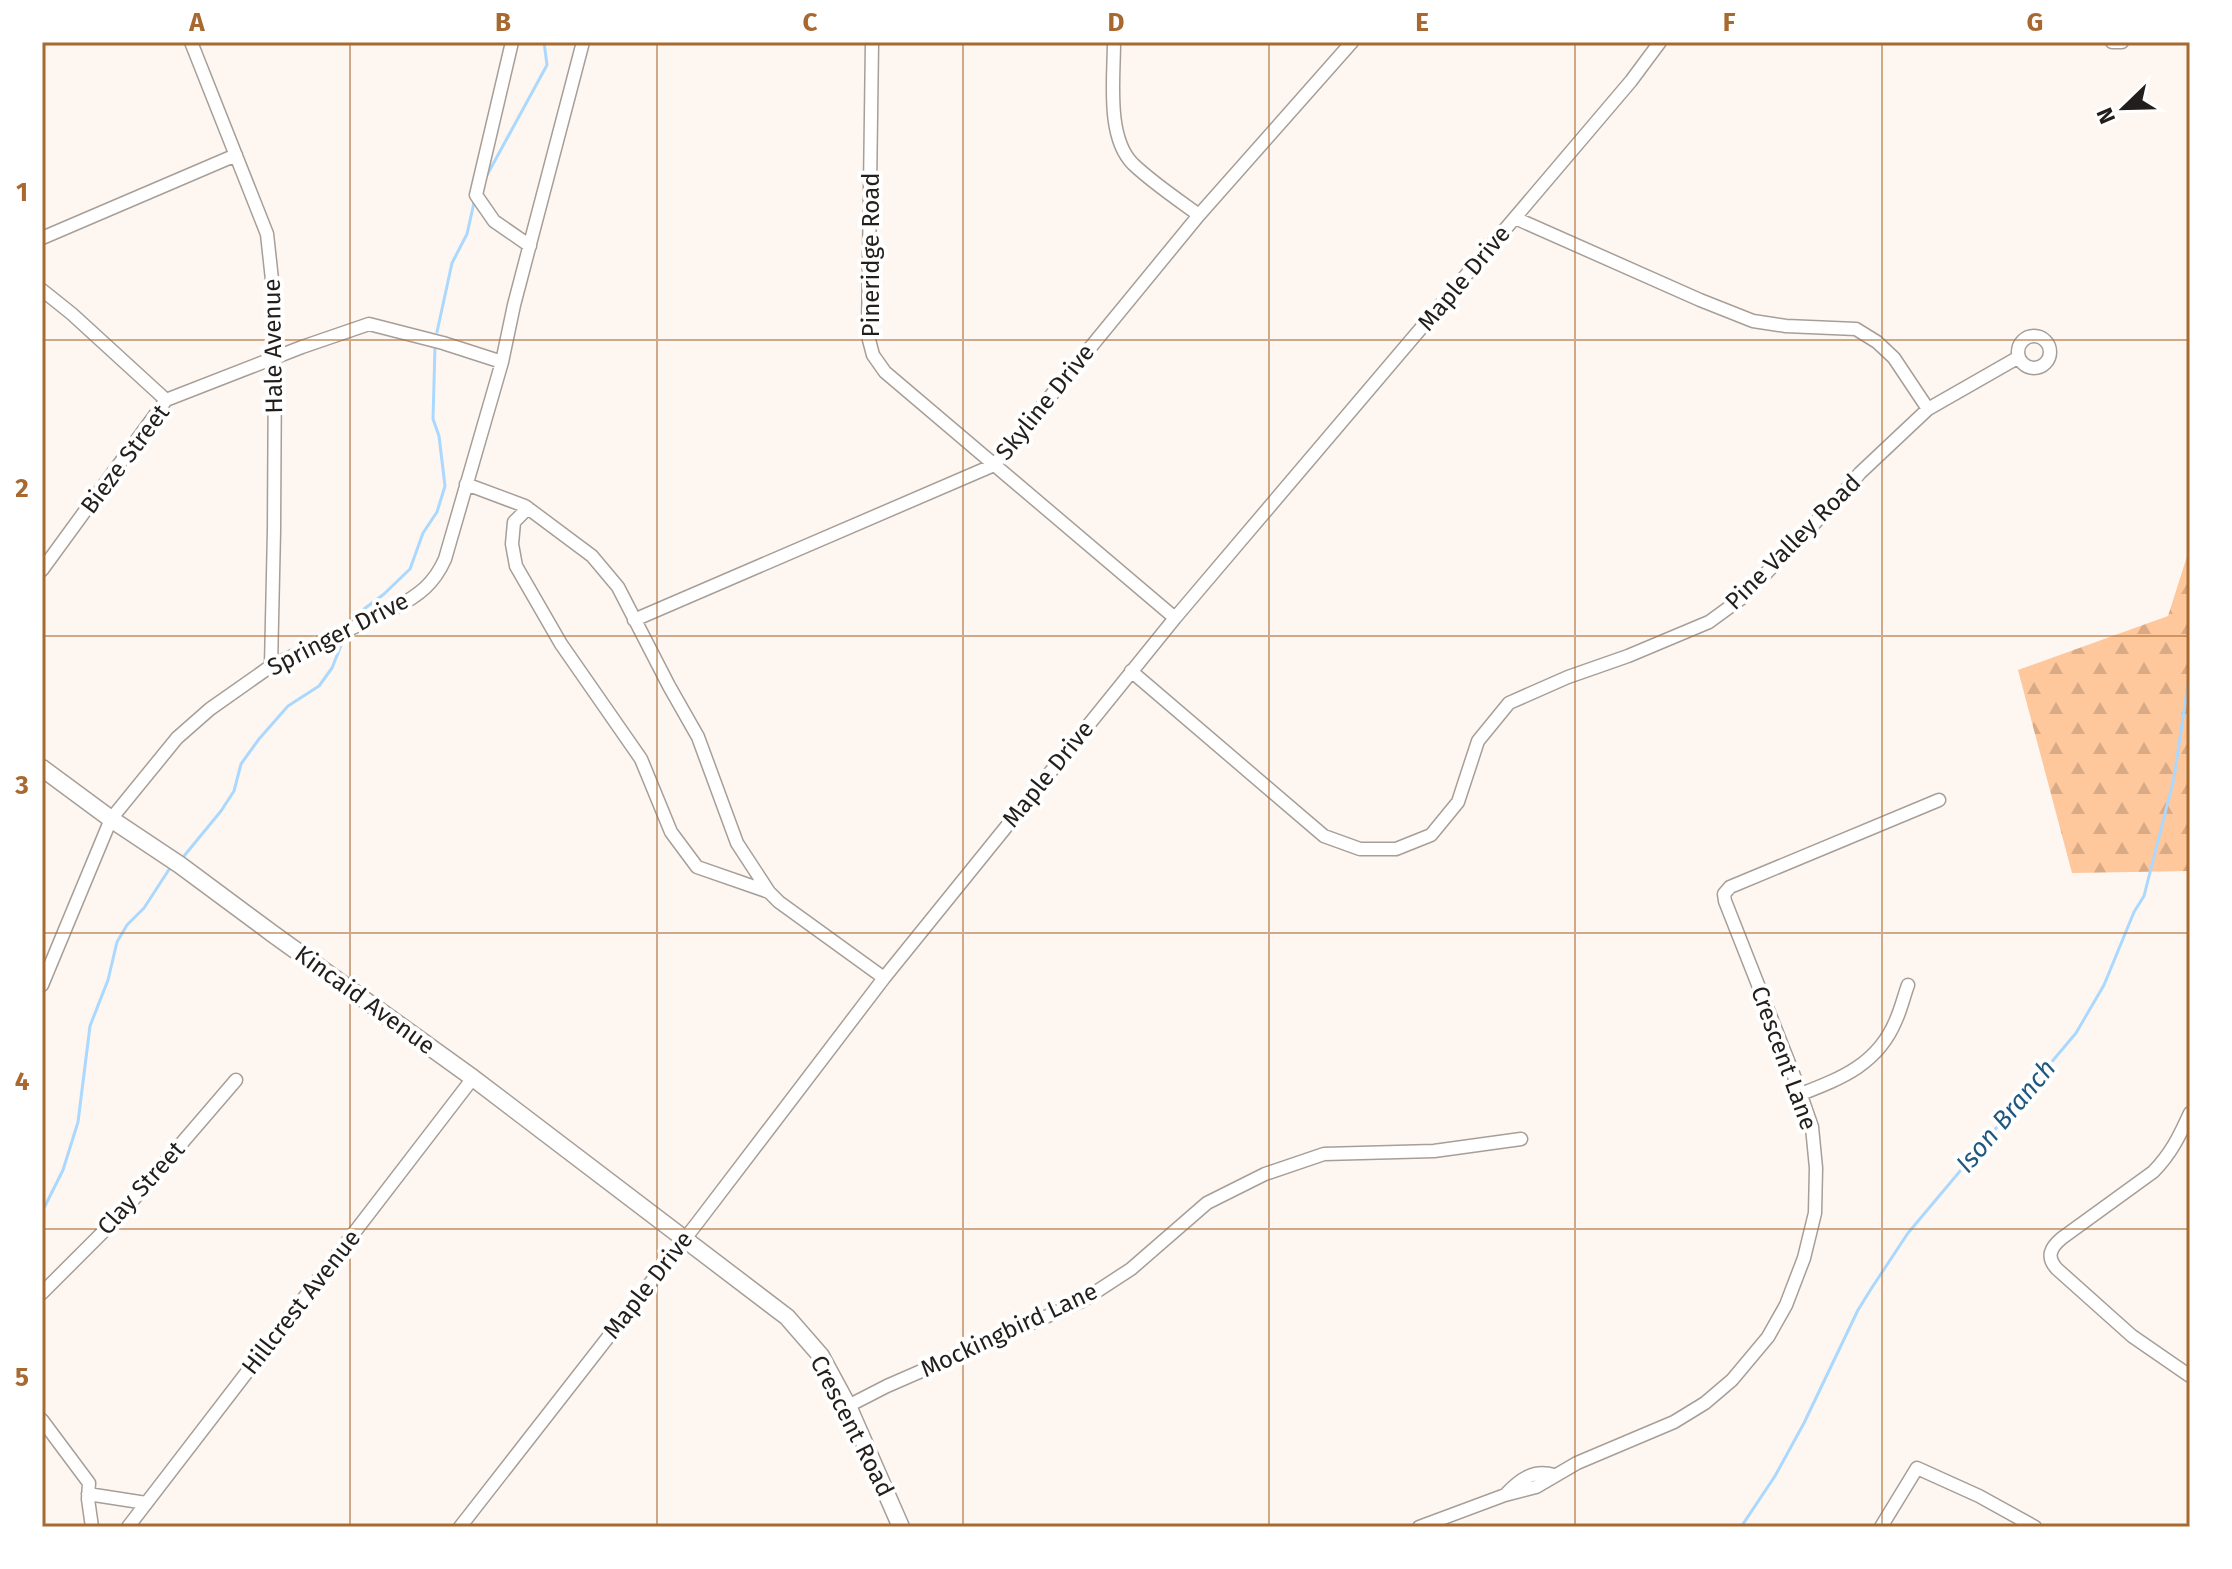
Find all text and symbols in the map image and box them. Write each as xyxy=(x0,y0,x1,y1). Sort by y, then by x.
text: A xyxy=(188,7,205,38)
text: B xyxy=(495,7,511,38)
text: C xyxy=(803,7,818,38)
text: D xyxy=(1108,7,1125,38)
text: E xyxy=(1415,7,1429,38)
text: F xyxy=(1723,7,1736,38)
text: G xyxy=(2027,7,2043,38)
north arrow xyxy=(2084,68,2164,148)
text: N xyxy=(2091,104,2121,128)
street label: Pineridge Road xyxy=(857,172,885,338)
text: 1 xyxy=(16,177,28,208)
street label: Maple Drive xyxy=(1412,220,1516,336)
street label: Hale Avenue xyxy=(258,278,288,414)
street label: Skyline Drive xyxy=(990,338,1100,466)
street label: Bieze Street xyxy=(75,399,175,519)
street label: Pine Valley Road xyxy=(1720,469,1866,615)
text: 2 xyxy=(15,473,29,504)
street label: Springer Drive xyxy=(263,586,413,682)
street label: Maple Drive xyxy=(997,715,1099,833)
text: 3 xyxy=(14,770,29,801)
street label: Kincaid Avenue xyxy=(289,940,441,1060)
street label: Crescent Lane xyxy=(1745,982,1823,1134)
water label: Ison Branch xyxy=(1950,1053,2062,1179)
text: 4 xyxy=(15,1066,30,1097)
street label: Clay Street xyxy=(92,1135,190,1241)
street label: Hillcrest Avenue xyxy=(236,1224,366,1380)
street label: Maple Drive xyxy=(597,1226,699,1344)
street label: Mockingbird Lane xyxy=(916,1277,1102,1383)
street label: Crescent Road xyxy=(804,1351,900,1501)
text: 5 xyxy=(15,1362,29,1393)

